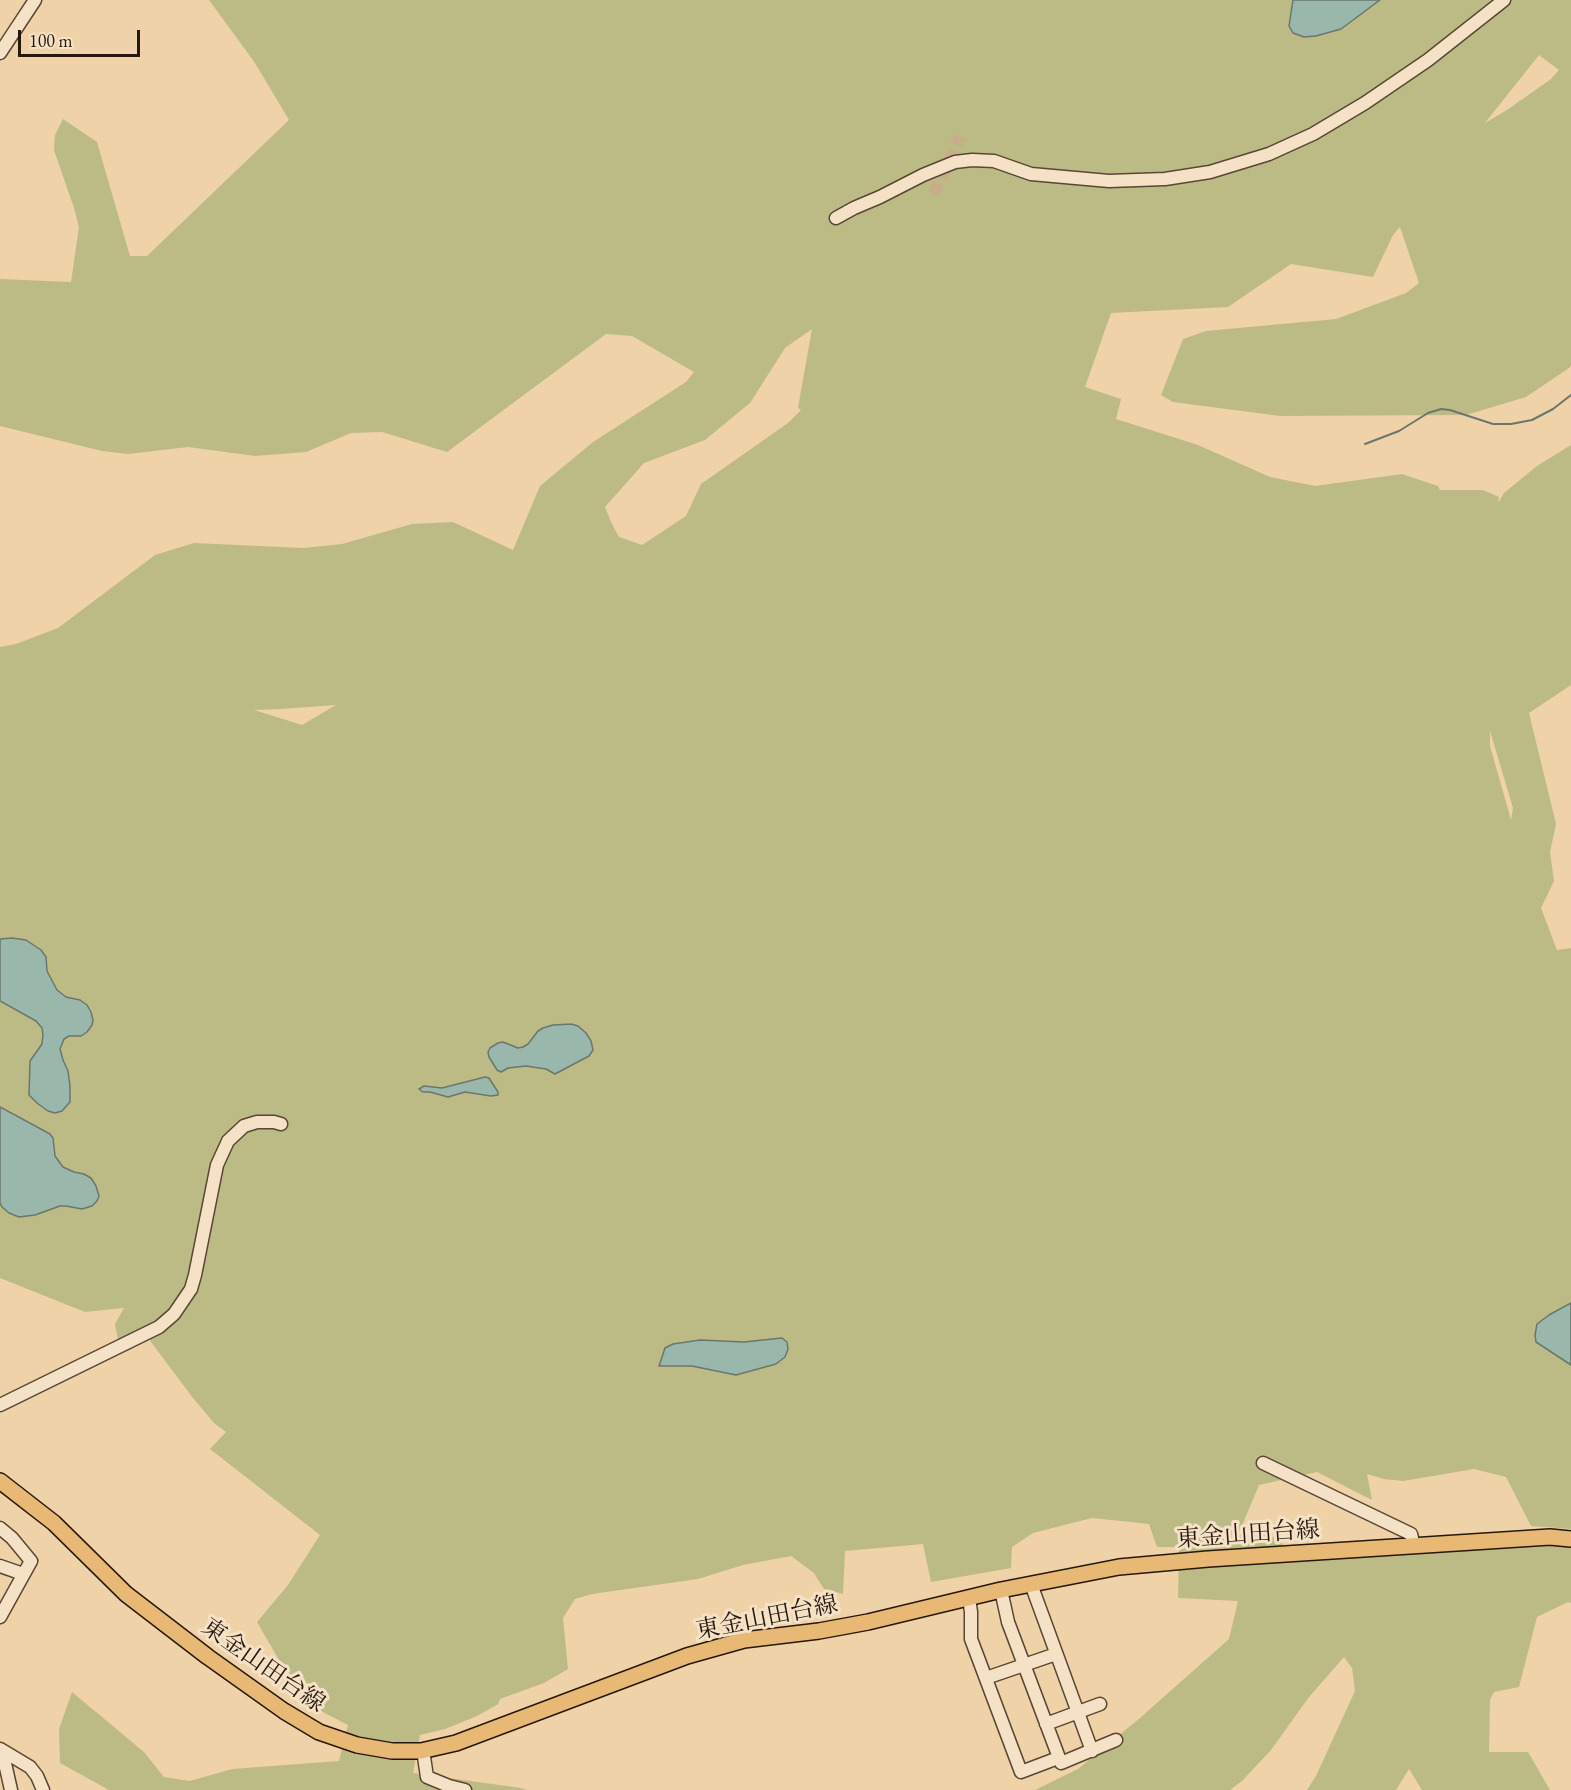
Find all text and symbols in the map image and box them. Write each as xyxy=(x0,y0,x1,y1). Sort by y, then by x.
scale bar xyxy=(21,18,142,56)
text: 100 m xyxy=(29,29,73,52)
street label: 東金山田台線 xyxy=(1175,1516,1321,1554)
street label: 東金山田台線 xyxy=(694,1590,840,1646)
street label: 東金山田台線 xyxy=(196,1613,330,1719)

